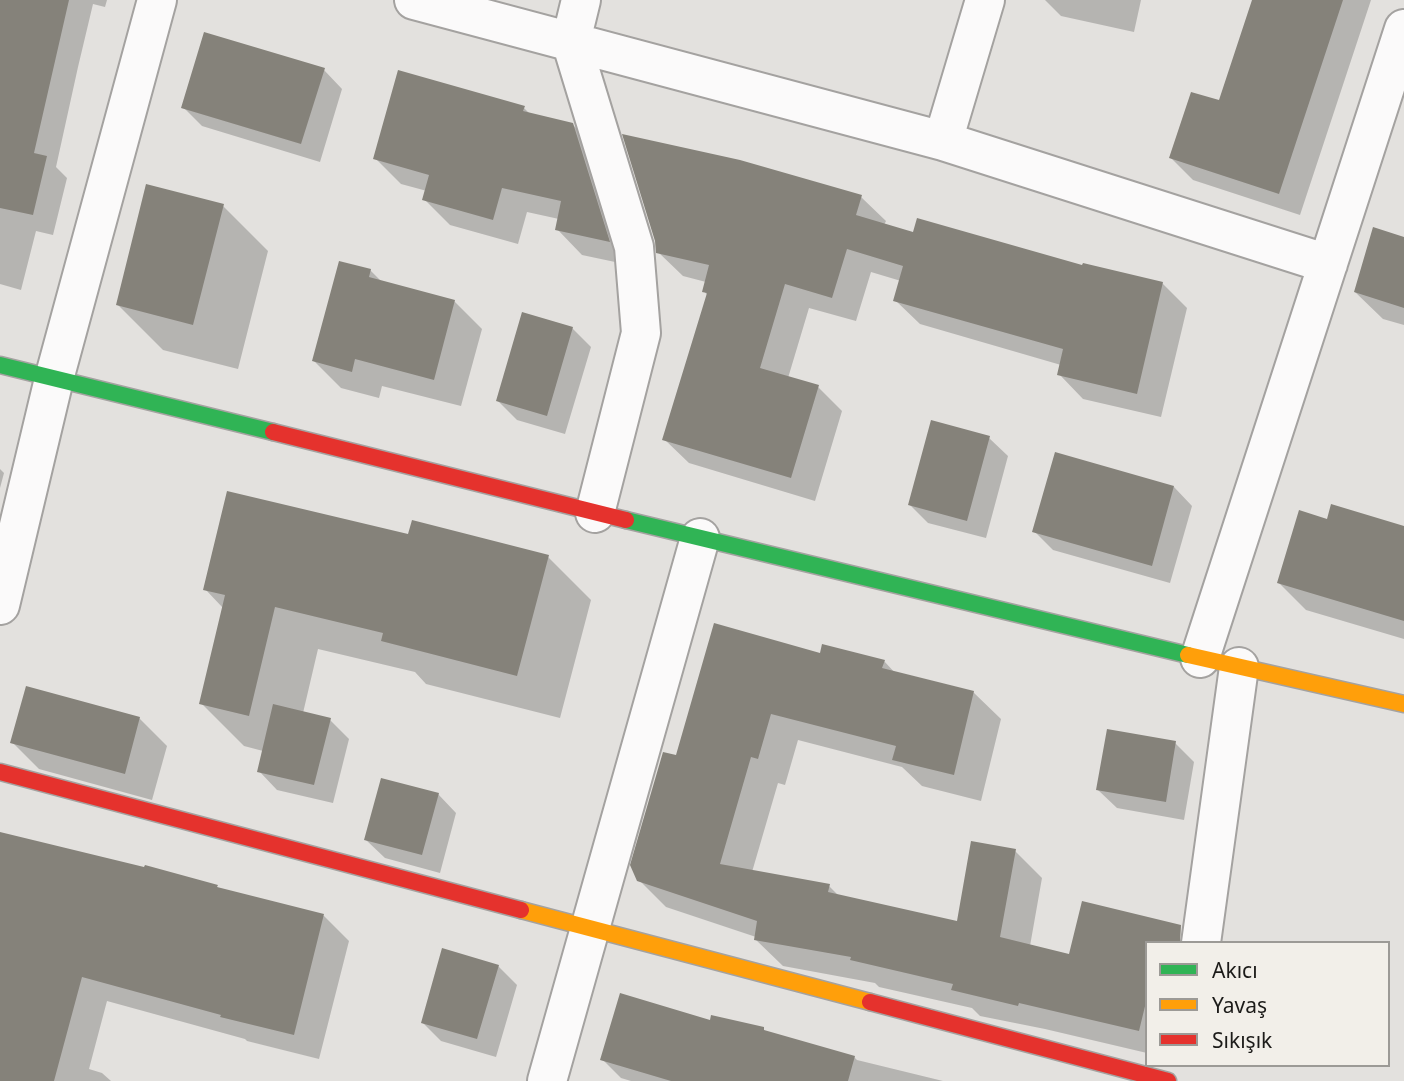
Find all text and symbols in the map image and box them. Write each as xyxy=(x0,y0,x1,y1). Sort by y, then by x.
legend xyxy=(1145,941,1390,1067)
text: Akıcı xyxy=(1212,956,1258,984)
text: Yavaş xyxy=(1212,991,1267,1019)
text: Sıkışık xyxy=(1212,1026,1272,1054)

